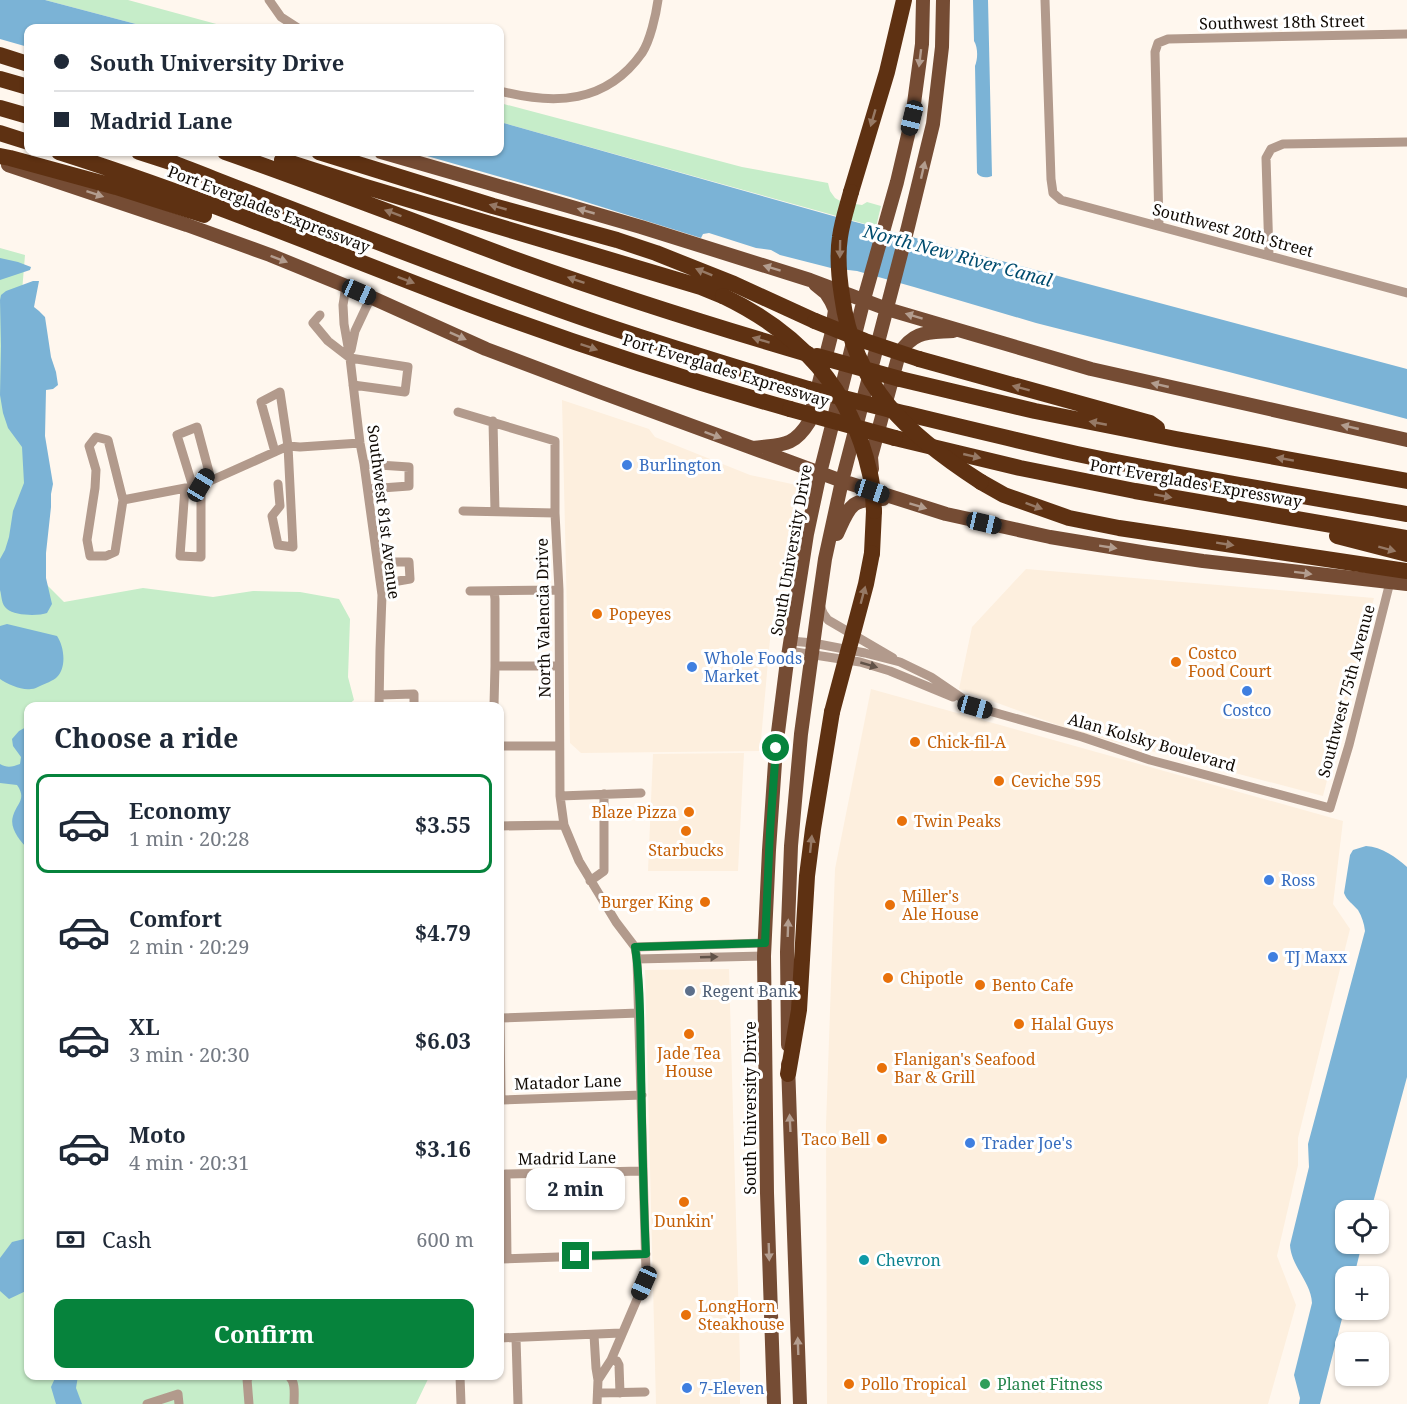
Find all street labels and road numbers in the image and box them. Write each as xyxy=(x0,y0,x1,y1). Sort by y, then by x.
street label: Southwest 18th Street xyxy=(1199,10,1365,34)
street label: Port Everglades Expressway xyxy=(165,160,374,258)
street label: Southwest 20th Street xyxy=(1150,198,1316,262)
street label: Port Everglades Expressway xyxy=(620,328,833,412)
street label: Southwest 81st Avenue xyxy=(362,424,406,600)
street label: Port Everglades Expressway xyxy=(1088,454,1305,513)
street label: South University Drive xyxy=(765,463,817,637)
street label: North Valencia Drive xyxy=(531,538,555,698)
street label: Southwest 75th Avenue xyxy=(1312,602,1380,780)
street label: Alan Kolsky Boulevard xyxy=(1066,708,1239,777)
street label: South University Drive xyxy=(739,1021,761,1195)
street label: Matador Lane xyxy=(514,1069,622,1095)
street label: Madrid Lane xyxy=(518,1146,616,1170)

